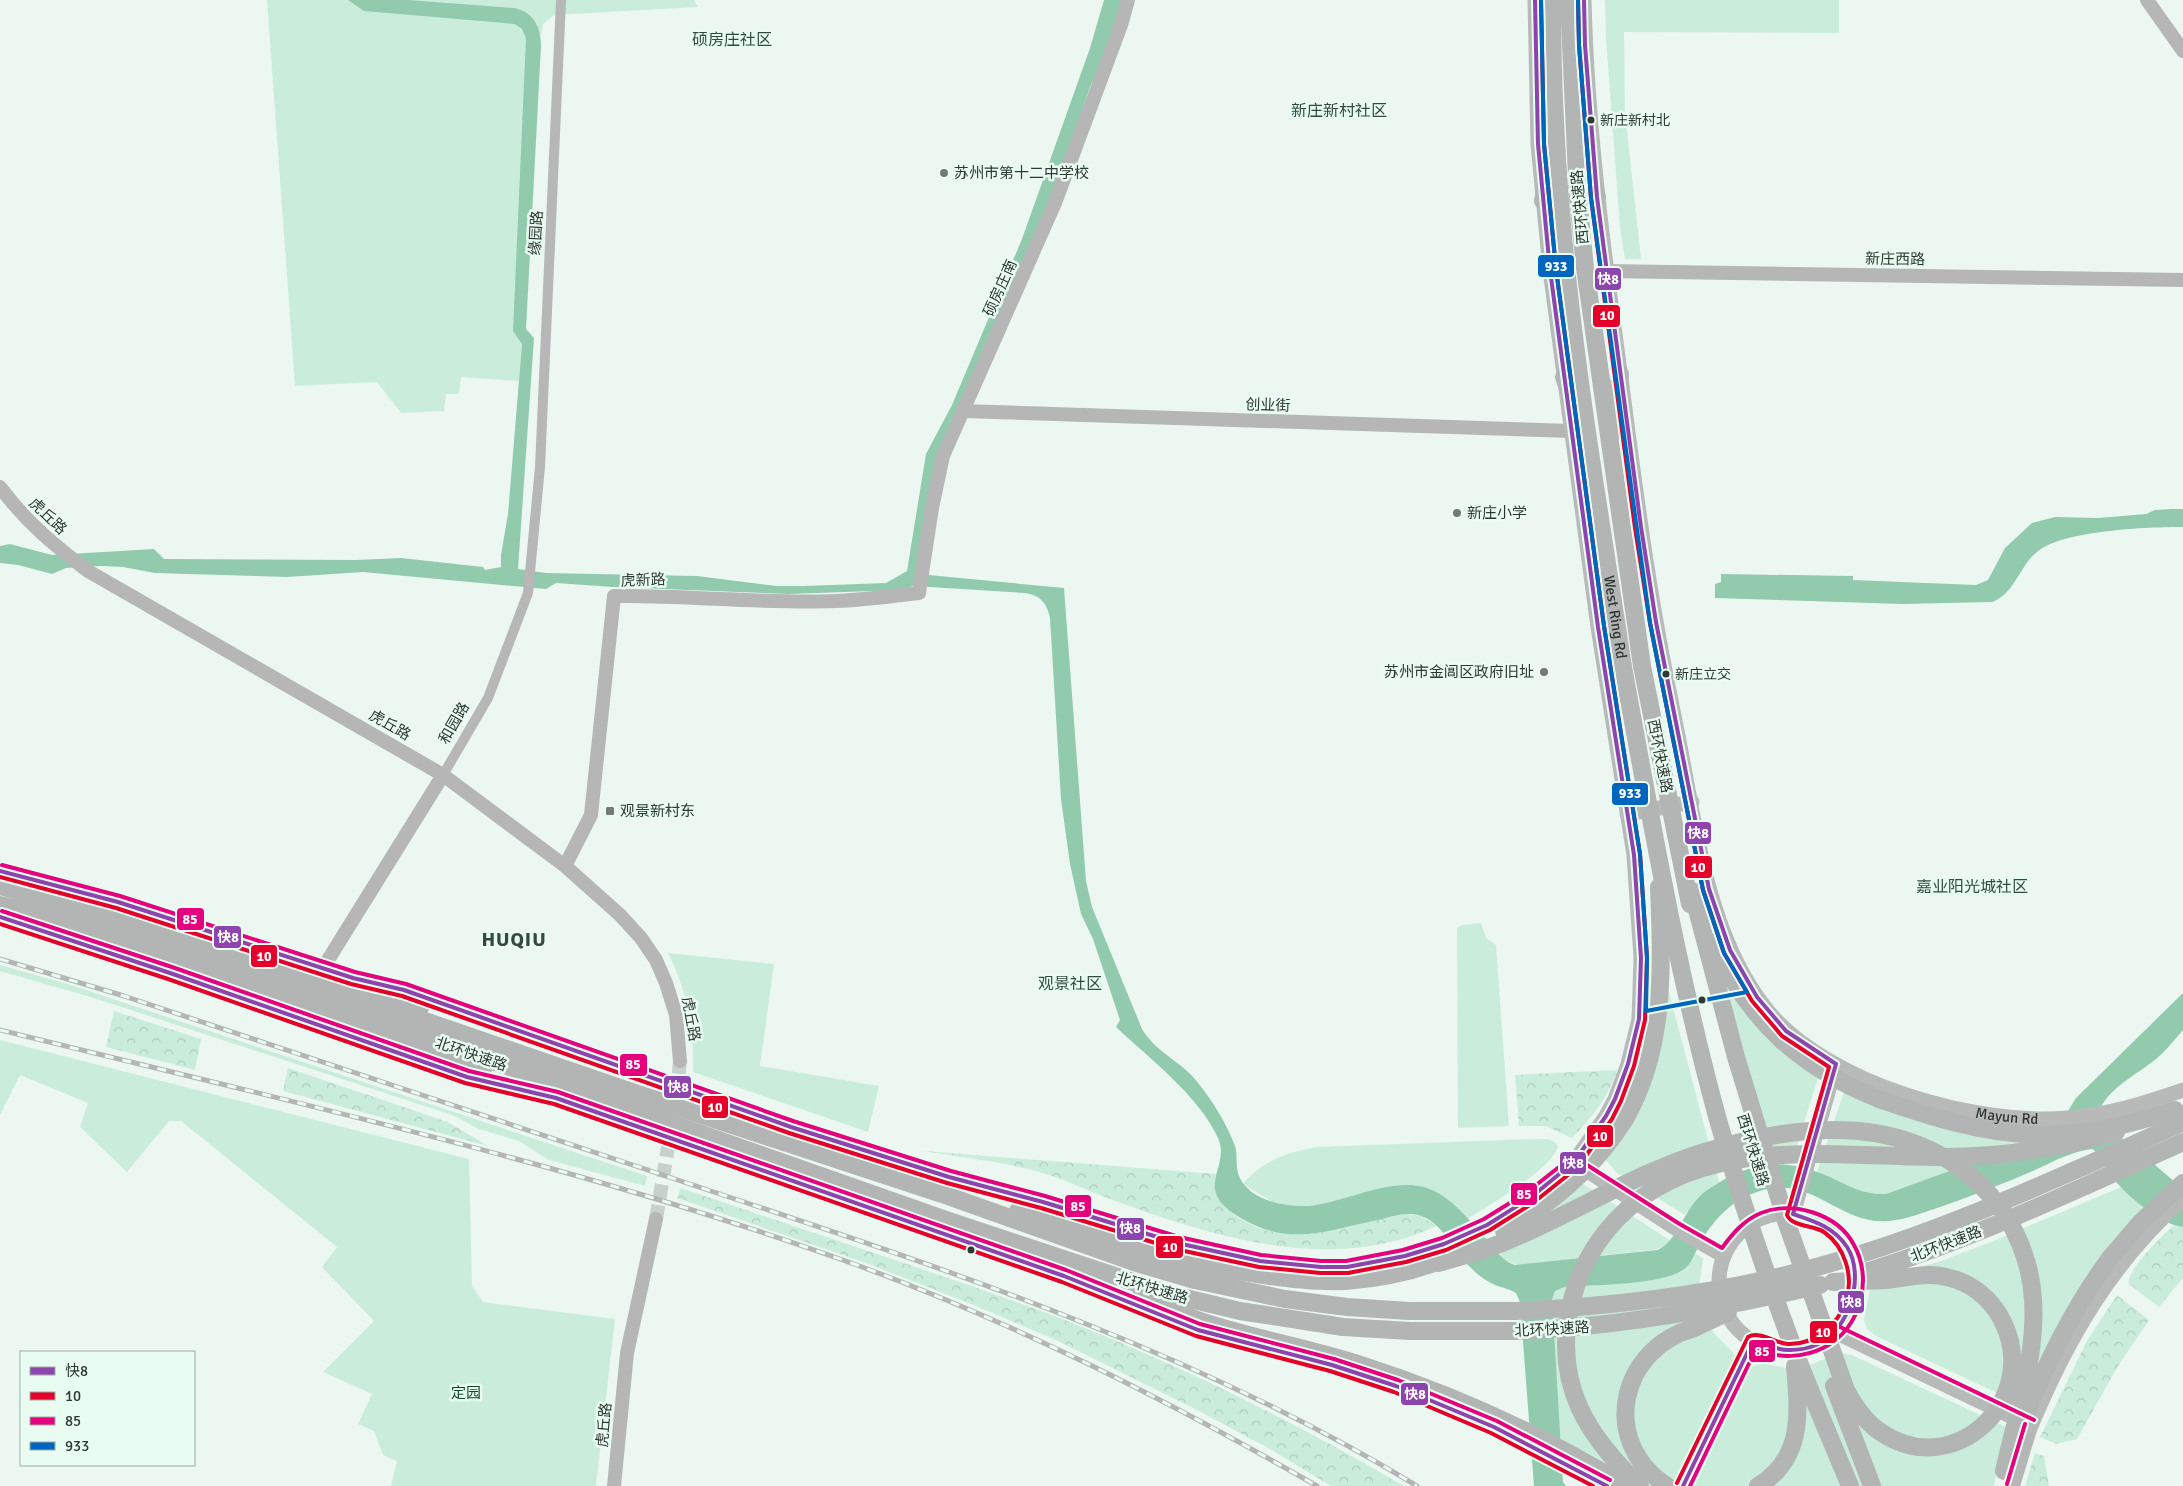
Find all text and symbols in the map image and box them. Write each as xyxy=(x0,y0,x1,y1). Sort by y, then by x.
district label: 硕房庄社区 xyxy=(692,30,772,50)
district label: 新庄新村社区 xyxy=(1291,101,1387,121)
place label: 新庄新村北 xyxy=(1600,112,1670,129)
marker: 新庄新村北 xyxy=(1586,115,1596,125)
place label: 苏州市第十二中学校 xyxy=(954,164,1089,182)
marker: 苏州市第十二中学校 xyxy=(938,167,950,179)
street label: 西环快速路 xyxy=(1568,169,1592,245)
street label: 缘园路 xyxy=(526,210,546,256)
street label: 新庄西路 xyxy=(1865,249,1925,269)
line badge: 933 xyxy=(1537,254,1575,278)
street label: 硕房庄南 xyxy=(980,257,1020,319)
text: 933 xyxy=(1545,258,1567,275)
line badge: 快8 xyxy=(1594,267,1622,291)
text: 快8 xyxy=(1597,271,1619,288)
line badge: 10 xyxy=(1592,304,1621,328)
text: 10 xyxy=(1599,307,1615,324)
street label: 创业街 xyxy=(1245,395,1291,415)
street label: 虎丘路 xyxy=(26,494,70,538)
place label: 新庄小学 xyxy=(1467,504,1527,522)
marker: 新庄小学 xyxy=(1451,507,1463,519)
street label: 虎新路 xyxy=(620,570,666,590)
street label: West Ring Rd xyxy=(1600,574,1631,660)
place label: 苏州市金阊区政府旧址 xyxy=(1384,663,1534,681)
marker: 苏州市金阊区政府旧址 xyxy=(1538,666,1550,678)
place label: 新庄立交 xyxy=(1675,666,1731,683)
marker: 新庄立交 xyxy=(1661,669,1671,679)
street label: 和园路 xyxy=(435,699,473,747)
street label: 虎丘路 xyxy=(366,706,414,744)
street label: 西环快速路 xyxy=(1644,717,1676,795)
line badge: 933 xyxy=(1611,782,1649,806)
text: 933 xyxy=(1619,785,1641,802)
place label: 观景新村东 xyxy=(620,802,695,820)
marker: 观景新村东 xyxy=(604,805,616,817)
line badge: 快8 xyxy=(1684,821,1712,845)
text: 快8 xyxy=(1687,825,1709,842)
line badge: 10 xyxy=(1684,855,1713,879)
text: 10 xyxy=(1690,859,1706,876)
district label: 嘉业阳光城社区 xyxy=(1916,877,2028,897)
line badge: 85 xyxy=(176,907,205,931)
text: 85 xyxy=(182,911,198,928)
line badge: 快8 xyxy=(213,925,242,949)
district label: HUQIU xyxy=(481,927,547,952)
text: 快8 xyxy=(217,929,239,946)
line badge: 10 xyxy=(250,944,278,968)
text: 10 xyxy=(256,948,272,965)
district label: 观景社区 xyxy=(1038,974,1102,994)
street label: 虎丘路 xyxy=(678,995,704,1043)
unlabelled marker xyxy=(1697,995,1707,1005)
street label: 北环快速路 xyxy=(433,1033,509,1075)
line badge: 85 xyxy=(619,1053,648,1077)
text: 85 xyxy=(625,1056,641,1073)
line badge: 快8 xyxy=(663,1075,692,1099)
text: 快8 xyxy=(667,1079,689,1096)
line badge: 10 xyxy=(701,1095,729,1119)
text: 10 xyxy=(707,1099,723,1116)
street label: Mayun Rd xyxy=(1974,1104,2039,1128)
street label: 西环快速路 xyxy=(1733,1111,1773,1189)
line badge: 10 xyxy=(1586,1124,1614,1148)
text: 10 xyxy=(1592,1128,1608,1145)
line badge: 快8 xyxy=(1559,1151,1587,1175)
text: 快8 xyxy=(1562,1155,1584,1172)
line badge: 85 xyxy=(1510,1182,1538,1206)
text: 85 xyxy=(1516,1186,1532,1203)
line badge: 85 xyxy=(1064,1194,1092,1218)
text: 85 xyxy=(1070,1198,1086,1215)
line badge: 快8 xyxy=(1116,1217,1145,1241)
text: 快8 xyxy=(1119,1220,1141,1237)
street label: 北环快速路 xyxy=(1908,1222,1984,1266)
line badge: 10 xyxy=(1155,1235,1184,1259)
text: 10 xyxy=(1162,1239,1178,1256)
unlabelled marker xyxy=(966,1245,976,1255)
street label: 北环快速路 xyxy=(1113,1268,1191,1308)
line badge: 快8 xyxy=(1837,1290,1865,1314)
text: 快8 xyxy=(1840,1294,1862,1311)
street label: 北环快速路 xyxy=(1514,1318,1590,1340)
line badge: 10 xyxy=(1809,1320,1838,1344)
text: 10 xyxy=(1815,1324,1831,1341)
line badge: 85 xyxy=(1748,1339,1776,1363)
text: 85 xyxy=(1754,1343,1770,1360)
legend xyxy=(20,1351,195,1466)
text: 快8 xyxy=(65,1362,88,1380)
line badge: 快8 xyxy=(1400,1382,1429,1406)
park label: 定园 xyxy=(451,1384,481,1402)
text: 快8 xyxy=(1404,1386,1426,1403)
text: 10 xyxy=(65,1387,81,1405)
street label: 虎丘路 xyxy=(593,1402,615,1448)
text: 85 xyxy=(65,1412,81,1430)
text: 933 xyxy=(65,1437,89,1455)

